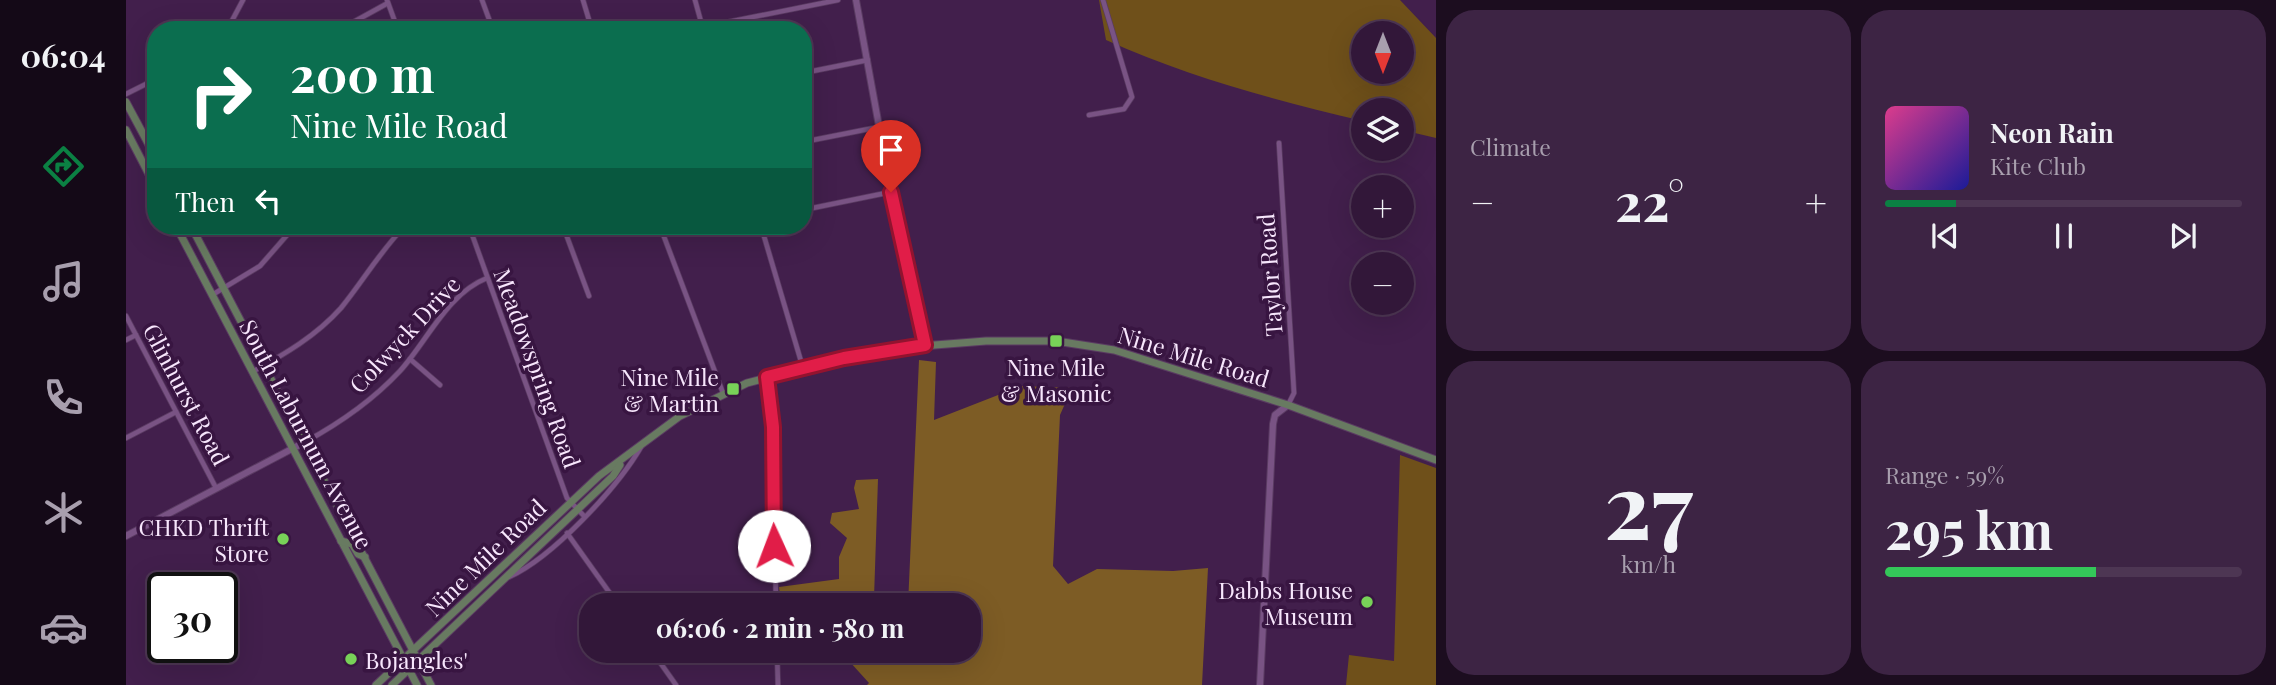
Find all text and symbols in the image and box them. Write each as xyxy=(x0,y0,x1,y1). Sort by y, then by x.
north arrow xyxy=(1351,21,1414,84)
map controls xyxy=(1351,21,1414,315)
text: 06:04 xyxy=(20,33,106,76)
text: 200 m xyxy=(290,40,435,105)
icon: right xyxy=(175,49,266,140)
button: layers xyxy=(1351,98,1414,161)
text: Nine Mile Road xyxy=(290,103,508,146)
text: Neon Rain xyxy=(1990,115,2114,150)
pin xyxy=(861,120,921,192)
icon: arrive xyxy=(872,131,910,169)
text: Climate xyxy=(1470,131,1551,162)
icon: directions xyxy=(39,142,88,191)
text: Kite Club xyxy=(1990,150,2086,181)
text: 22° xyxy=(1615,166,1684,235)
button: + xyxy=(1351,175,1414,238)
text: − xyxy=(1470,176,1495,227)
text: + xyxy=(1805,176,1827,227)
icon: left xyxy=(249,182,287,220)
text: Then xyxy=(175,184,235,219)
street label: Taylor Road xyxy=(1249,213,1289,337)
icon: previous xyxy=(1926,217,1964,255)
icon: pause xyxy=(2045,217,2083,255)
icon: next xyxy=(2164,217,2202,255)
button: − xyxy=(1351,252,1414,315)
icon: music xyxy=(39,257,88,306)
street label: Meadowspring Road xyxy=(487,264,589,472)
street label: Colwyck Drive xyxy=(342,269,466,399)
street label: South Laburnum Avenue xyxy=(233,314,381,554)
street label: Glinhurst Road xyxy=(137,318,237,470)
street label: Nine Mile Road xyxy=(1115,318,1273,394)
marker: Nine Mile & Masonic xyxy=(1048,333,1064,349)
place label: Nine Mile & Masonic xyxy=(1001,351,1111,408)
place label: Nine Mile & Martin xyxy=(620,361,719,418)
icon: phone xyxy=(39,373,88,422)
marker: Nine Mile & Martin xyxy=(725,381,741,397)
text: 27 xyxy=(1604,442,1693,563)
text: Range · 59% xyxy=(1885,459,2004,490)
icon: climate xyxy=(39,488,88,537)
street label: Nine Mile Road xyxy=(418,491,552,623)
text: 295 km xyxy=(1885,494,2053,563)
position arrow xyxy=(737,509,811,583)
place label: CHKD Thrift Store xyxy=(138,511,270,568)
marker: CHKD Thrift Store xyxy=(275,531,291,547)
text: km/h xyxy=(1621,548,1676,579)
speed limit sign: 30 xyxy=(147,572,238,663)
place label: Dabbs House Museum xyxy=(1218,574,1354,631)
marker: Dabbs House Museum xyxy=(1359,594,1375,610)
icon: car xyxy=(39,603,88,652)
text: 06:06 · 2 min · 580 m xyxy=(656,610,904,645)
place label: Bojangles' xyxy=(365,644,468,675)
marker: Bojangles' xyxy=(343,651,359,667)

